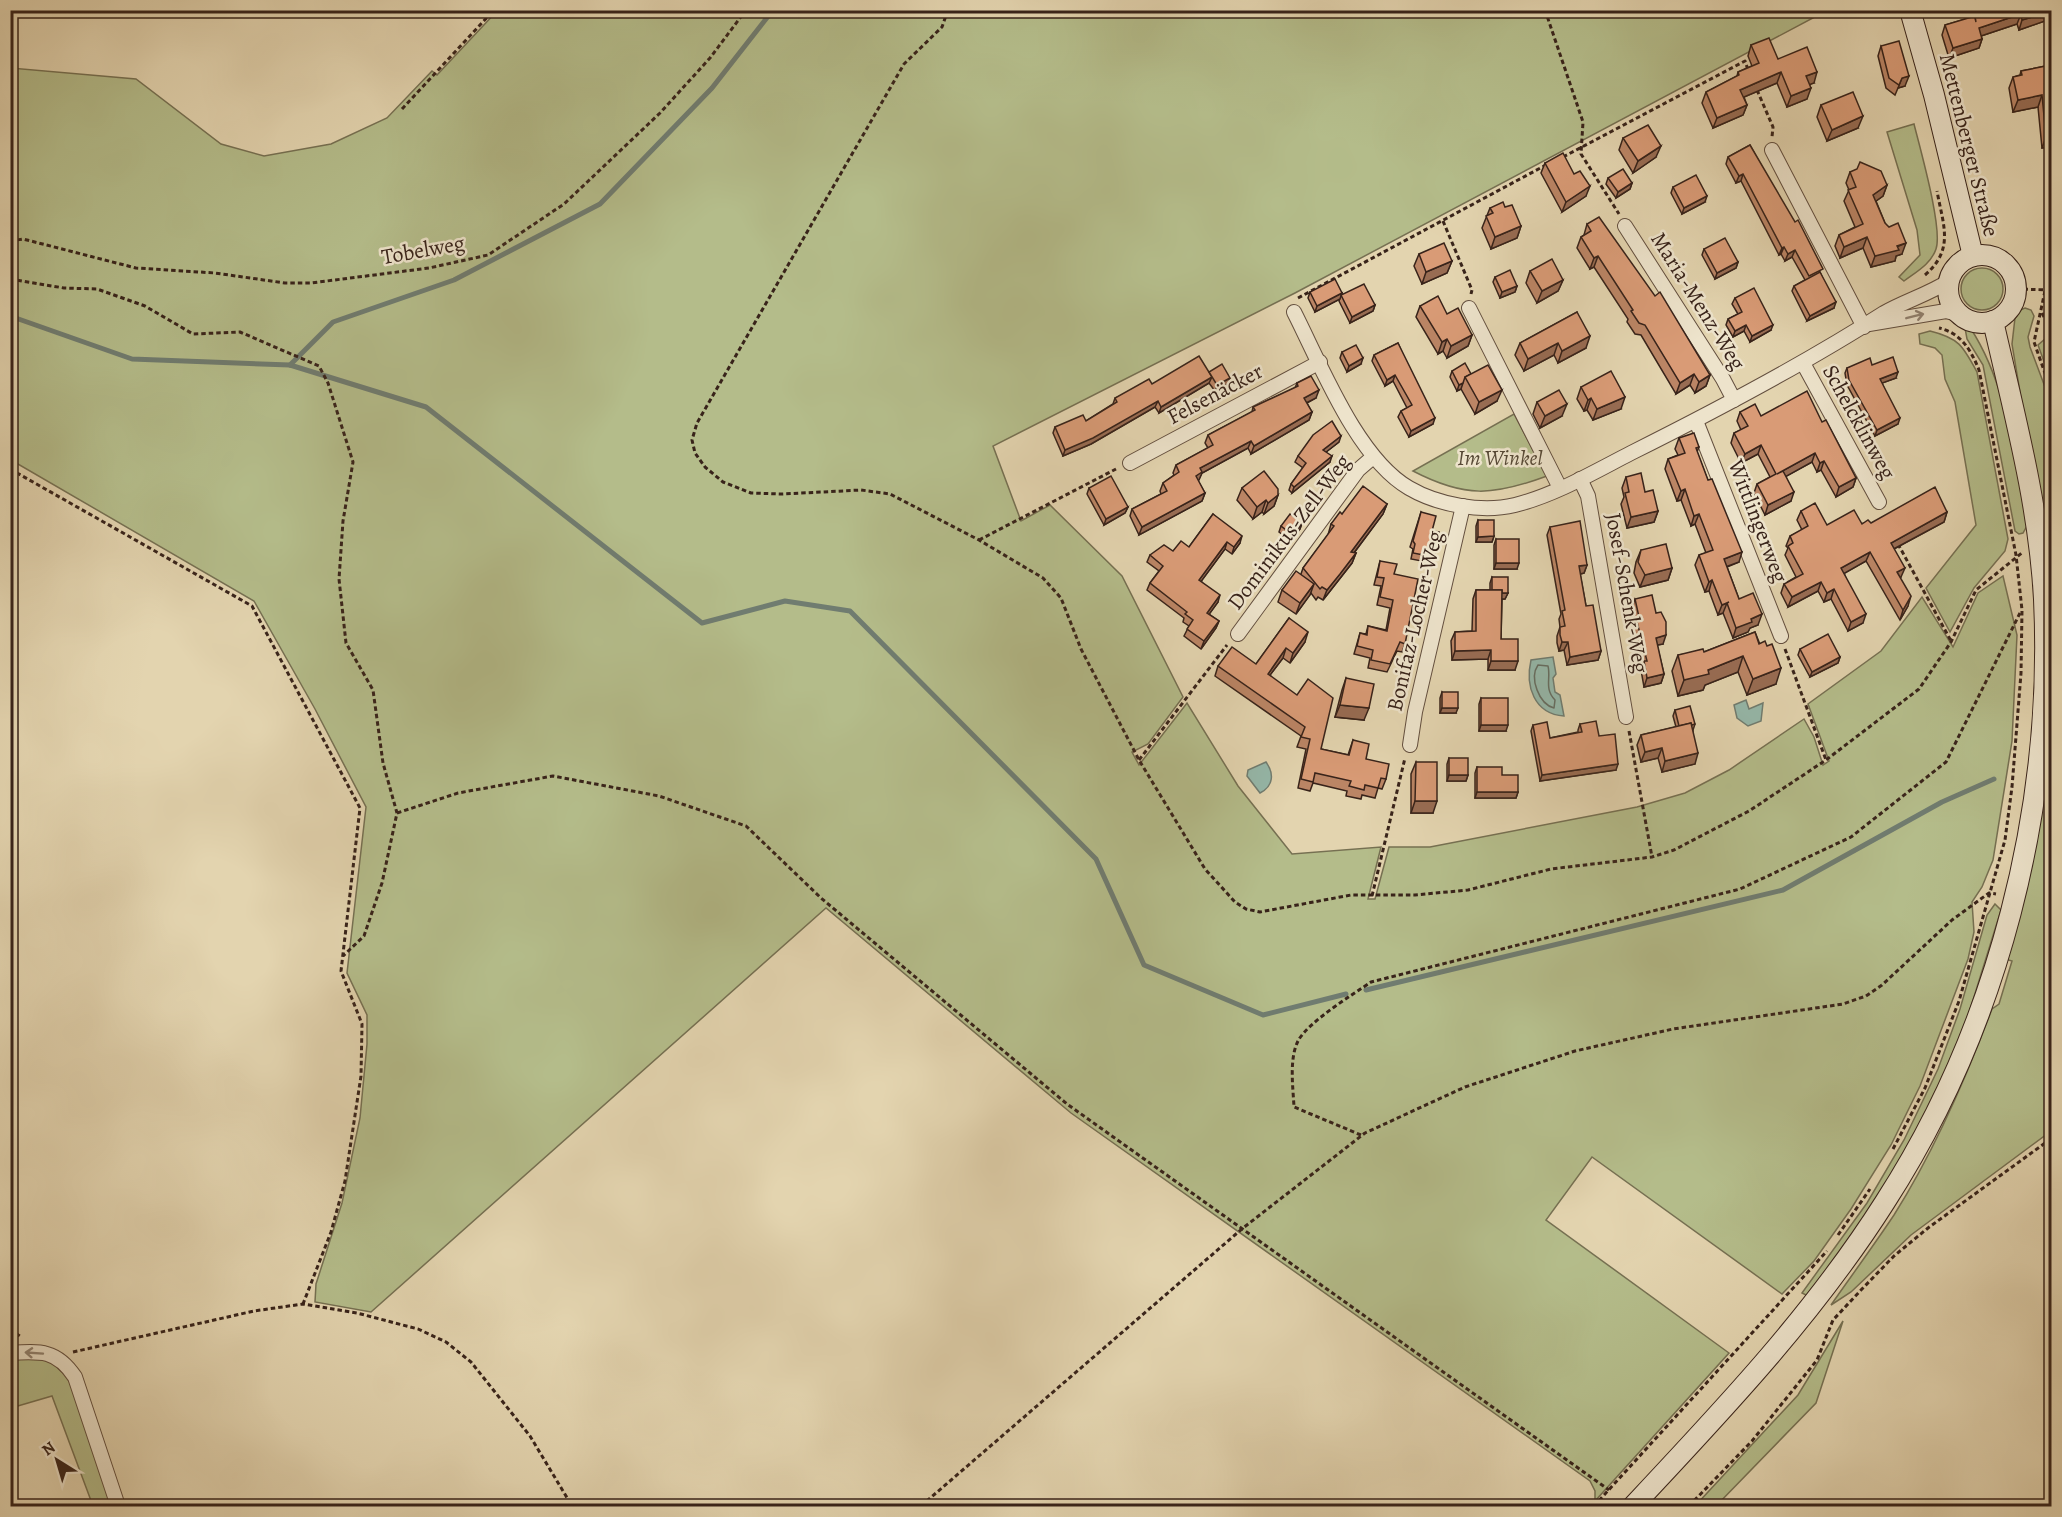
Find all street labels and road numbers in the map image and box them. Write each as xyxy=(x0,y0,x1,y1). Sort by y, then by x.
street label: Mettenberger Straße xyxy=(1932,50,2006,240)
street label: Maria-Menz-Weg xyxy=(1644,226,1752,376)
street label: Tobelweg xyxy=(379,228,467,272)
street label: Felsenäcker xyxy=(1162,356,1268,432)
street label: Schelcklinweg xyxy=(1815,359,1903,485)
street label: Dominikus-Zell-Weg xyxy=(1220,448,1358,616)
street label: Wittlingerweg xyxy=(1720,454,1795,587)
street label: Josef-Schenk-Weg xyxy=(1598,511,1656,675)
street label: Bonifaz-Locher-Weg xyxy=(1380,528,1450,714)

